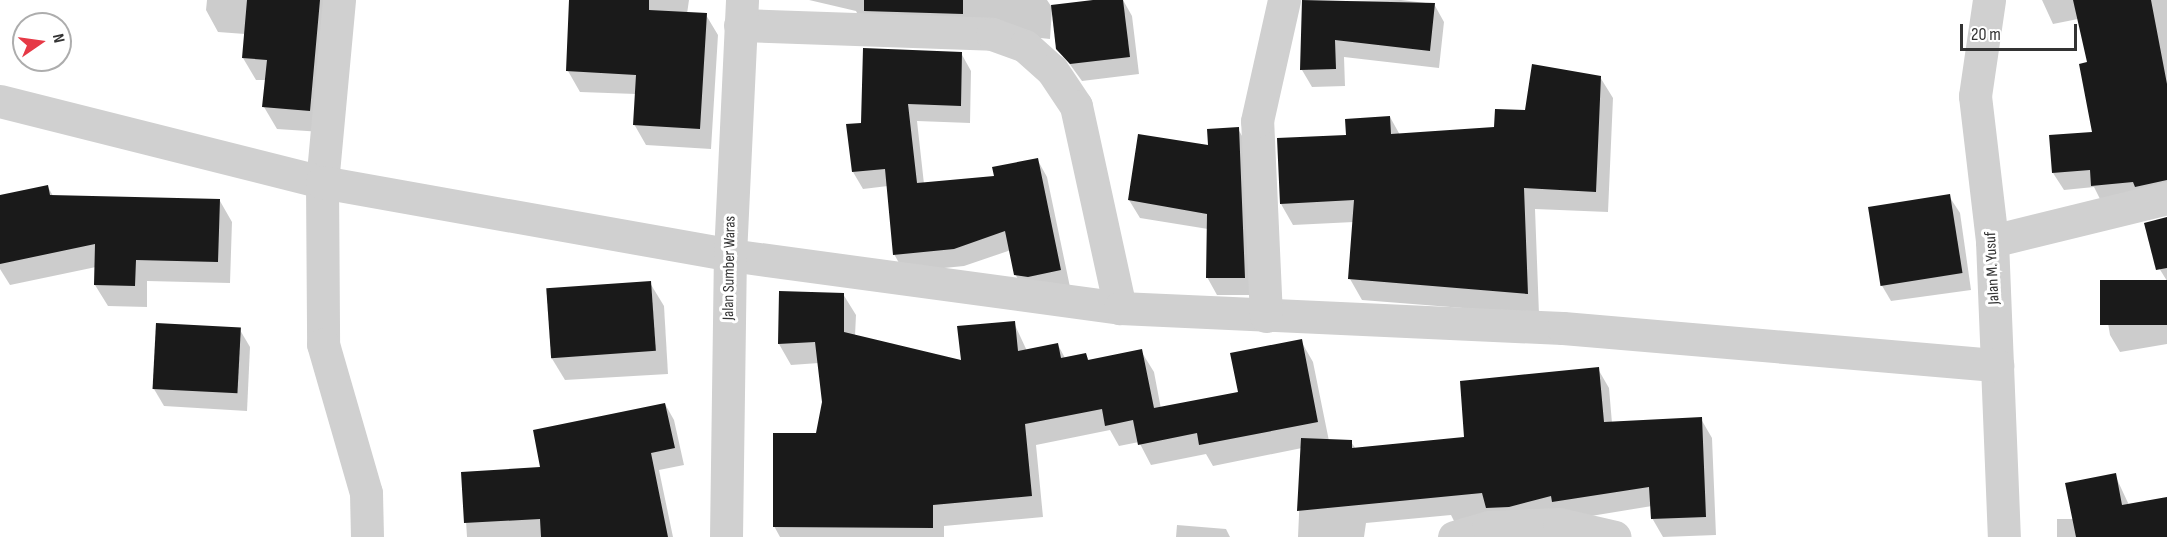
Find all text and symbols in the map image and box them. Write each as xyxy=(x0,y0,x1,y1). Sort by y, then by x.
north arrow xyxy=(12,12,72,72)
scale bar xyxy=(1963,12,2080,50)
text: 20 m xyxy=(1971,24,2001,45)
text: N xyxy=(48,32,68,45)
street label: Jalan Sumber Waras xyxy=(719,216,741,320)
street label: Jalan M. Yusuf xyxy=(1982,231,2004,305)

